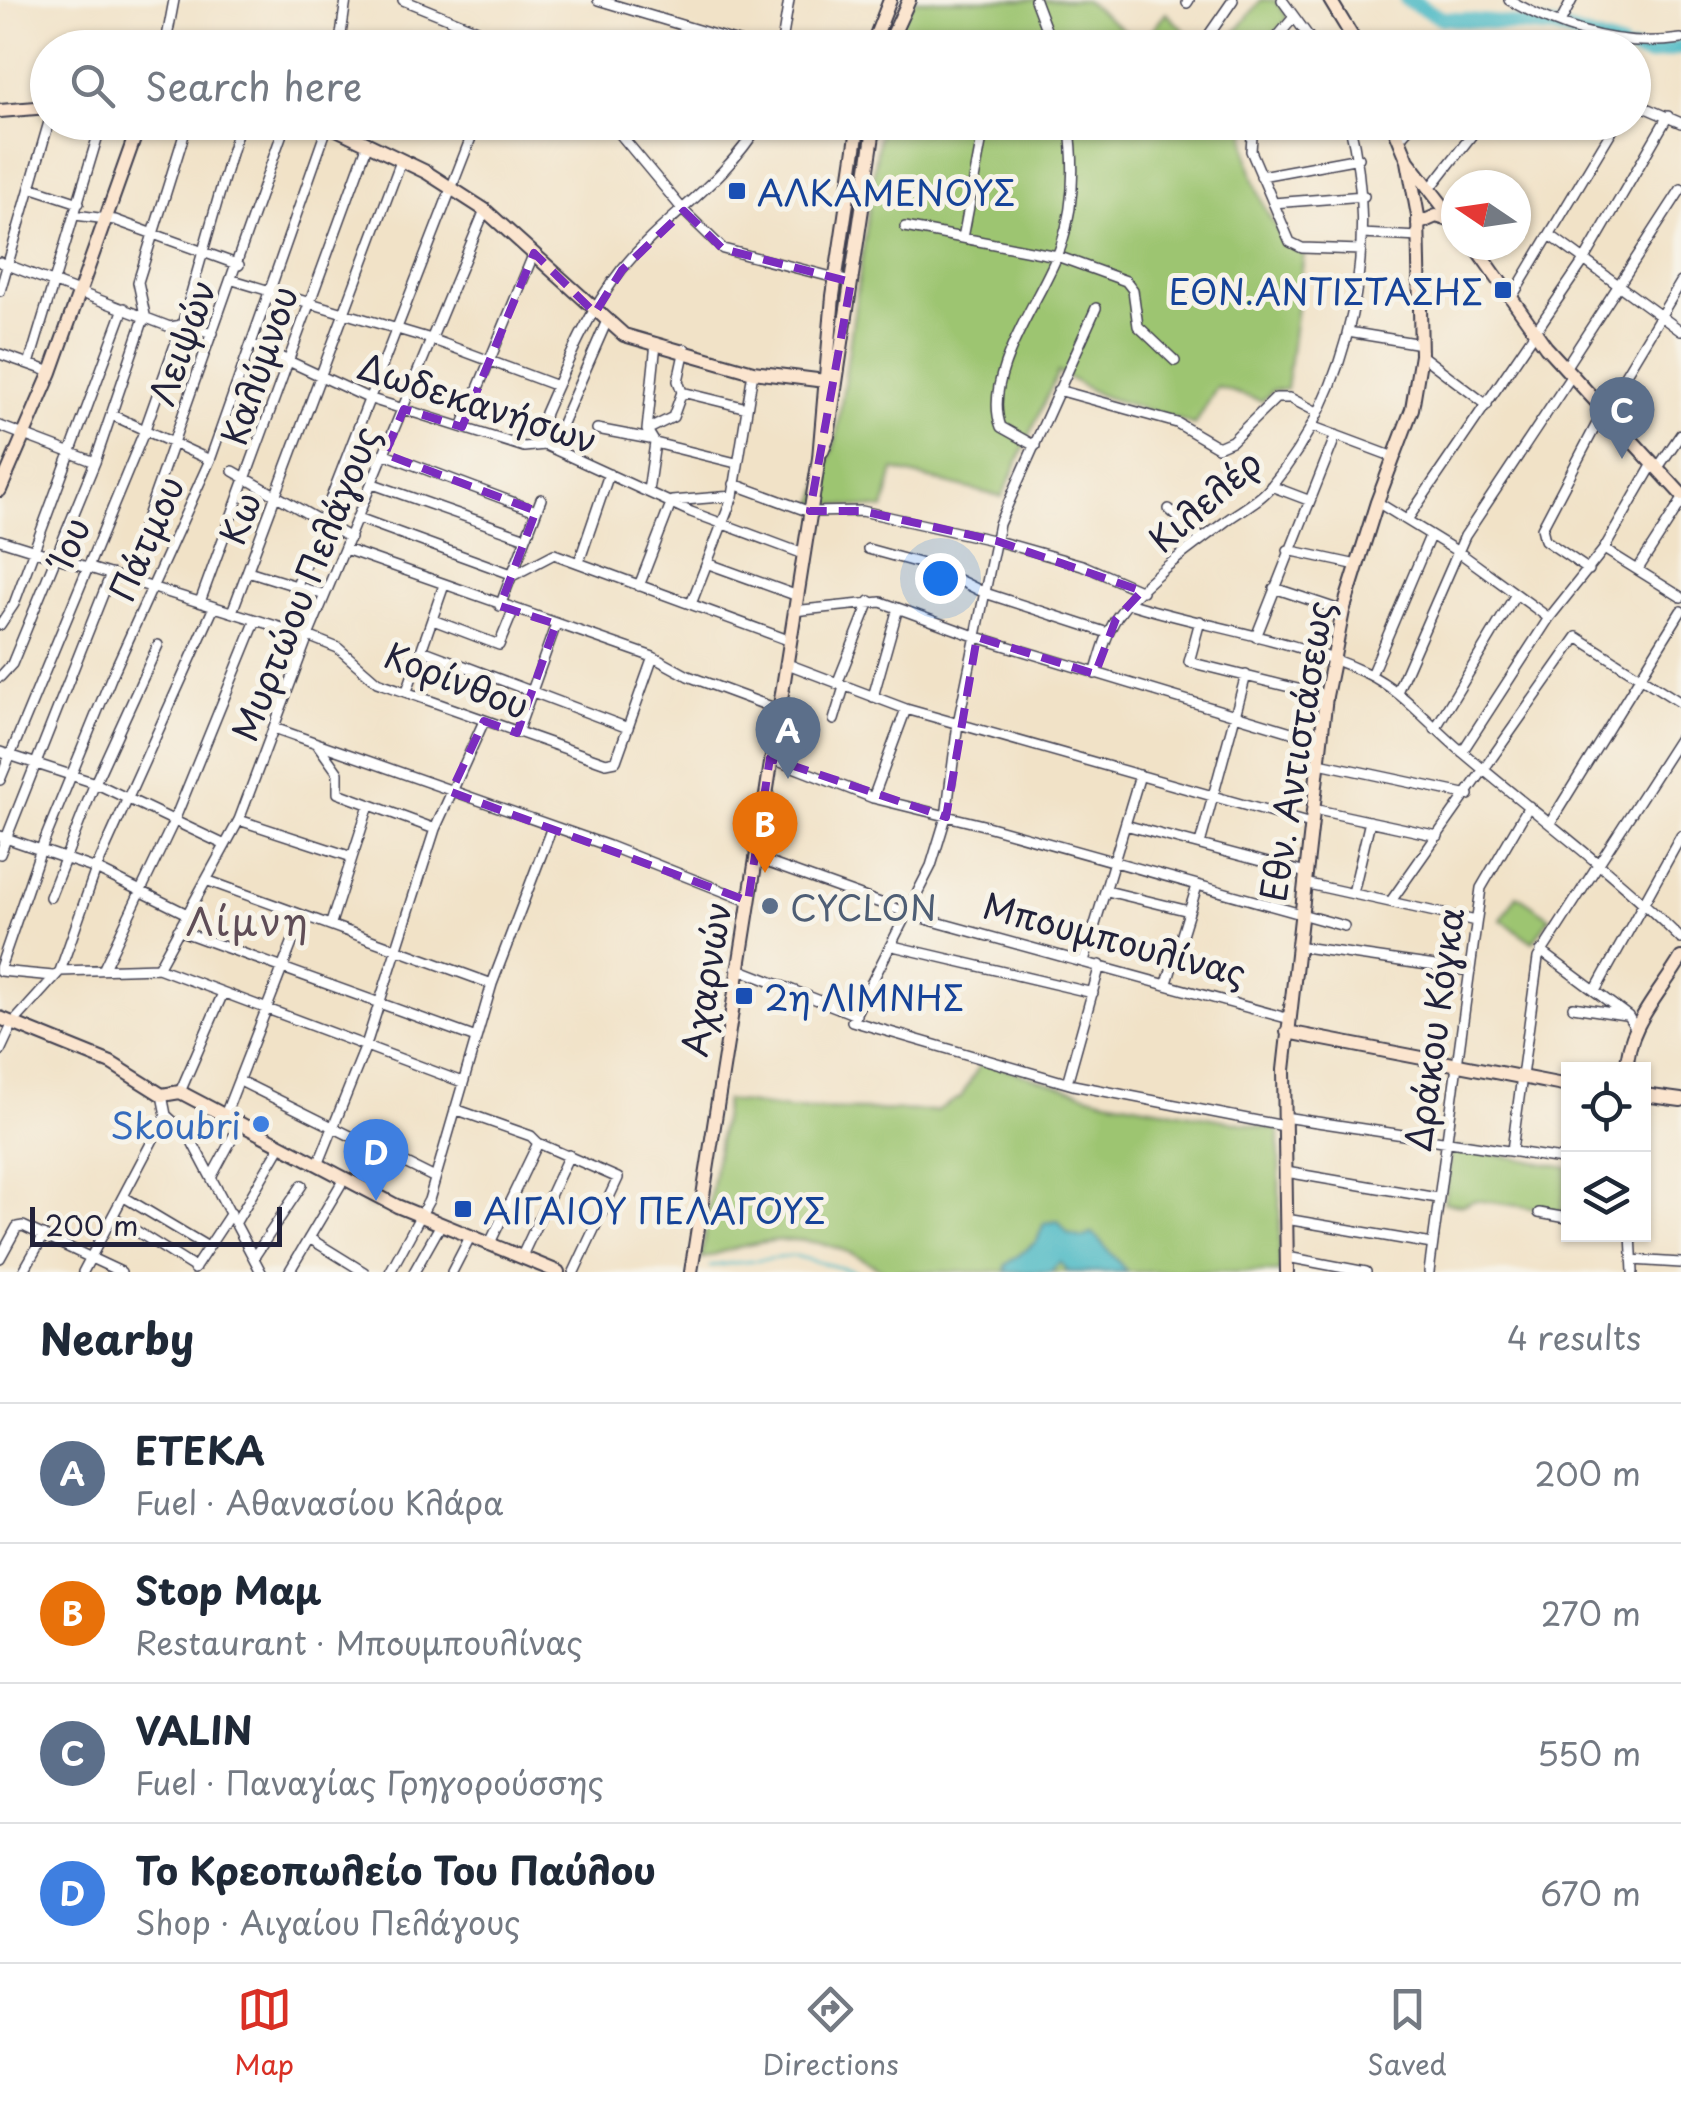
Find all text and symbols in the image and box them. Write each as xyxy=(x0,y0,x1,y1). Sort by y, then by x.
search box xyxy=(30,30,1651,140)
text: Search here xyxy=(145,57,362,114)
icon: search xyxy=(65,58,120,113)
place label: ΑΛΚΑΜΕΝΟΥΣ xyxy=(757,165,1016,218)
north arrow xyxy=(1441,170,1531,260)
marker: ΑΛΚΑΜΕΝΟΥΣ xyxy=(726,180,748,202)
place label: ΕΘΝ.ΑΝΤΙΣΤΑΣΗΣ xyxy=(1168,264,1483,317)
street label: Λειψών xyxy=(134,272,228,412)
street label: Καλύμνου xyxy=(206,278,310,452)
marker: ΕΘΝ.ΑΝΤΙΣΤΑΣΗΣ xyxy=(1492,279,1514,301)
street label: Δωδεκανήσων xyxy=(351,338,605,466)
pin: C xyxy=(1590,376,1654,459)
street label: Μυρτώου Πελάγους xyxy=(217,418,391,748)
street label: Κιλελέρ xyxy=(1136,436,1272,564)
street label: Πάτμου xyxy=(94,467,196,609)
street label: Κω xyxy=(205,484,273,552)
street label: Ίου xyxy=(32,508,102,579)
your location xyxy=(915,553,966,604)
street label: Εθν. Αντιστάσεως xyxy=(1245,597,1345,905)
street label: Κορίνθου xyxy=(377,627,537,731)
pin: A xyxy=(756,696,820,779)
pin: B xyxy=(732,790,798,873)
street label: Μπουμπουλίνας xyxy=(978,877,1252,999)
place label: CYCLON xyxy=(790,880,937,933)
district label: Λίμνη xyxy=(186,892,310,949)
marker: CYCLON xyxy=(759,895,781,917)
street label: Αχαρνών xyxy=(667,898,743,1060)
street label: Δράκου Κόγκα xyxy=(1390,904,1476,1154)
place label: 2η ΛΙΜΝΗΣ xyxy=(764,970,964,1023)
marker: 2η ΛΙΜΝΗΣ xyxy=(733,985,755,1007)
map controls xyxy=(1561,1062,1651,1242)
button: locate xyxy=(1561,1062,1651,1152)
place label: Skoubri xyxy=(110,1098,241,1151)
marker: Skoubri xyxy=(250,1113,272,1135)
pin: D xyxy=(344,1118,408,1201)
button: layers xyxy=(1561,1152,1651,1242)
place label: ΑΙΓΑΙΟΥ ΠΕΛΑΓΟΥΣ xyxy=(483,1183,826,1236)
marker: ΑΙΓΑΙΟΥ ΠΕΛΑΓΟΥΣ xyxy=(452,1198,474,1220)
scale bar xyxy=(30,1202,282,1246)
text: 200 m xyxy=(45,1203,138,1246)
text: Nearby xyxy=(40,1306,194,1369)
text: 4 results xyxy=(1507,1313,1641,1361)
text: ΕΤΕΚΑ xyxy=(135,1421,265,1478)
text: A xyxy=(60,1449,85,1497)
text: 200 m xyxy=(1534,1449,1641,1497)
text: Fuel · Αθανασίου Κλάρα xyxy=(135,1478,504,1526)
text: Stop Μαμ xyxy=(135,1561,322,1618)
text: B xyxy=(62,1589,83,1637)
text: 270 m xyxy=(1541,1589,1641,1637)
text: Restaurant · Μπουμπουλίνας xyxy=(135,1618,583,1666)
text: VALIN xyxy=(135,1701,253,1758)
text: C xyxy=(60,1729,85,1777)
text: 550 m xyxy=(1537,1729,1641,1777)
text: Fuel · Παναγίας Γρηγορούσσης xyxy=(135,1758,604,1806)
text: Το Κρεοπωλείο Του Παύλου xyxy=(135,1841,656,1898)
text: D xyxy=(60,1869,85,1917)
text: 670 m xyxy=(1540,1869,1641,1917)
text: Shop · Αιγαίου Πελάγους xyxy=(135,1898,521,1946)
tab: Map xyxy=(234,1982,294,2085)
tab: Directions xyxy=(763,1982,899,2085)
tab: Saved xyxy=(1367,1982,1447,2085)

